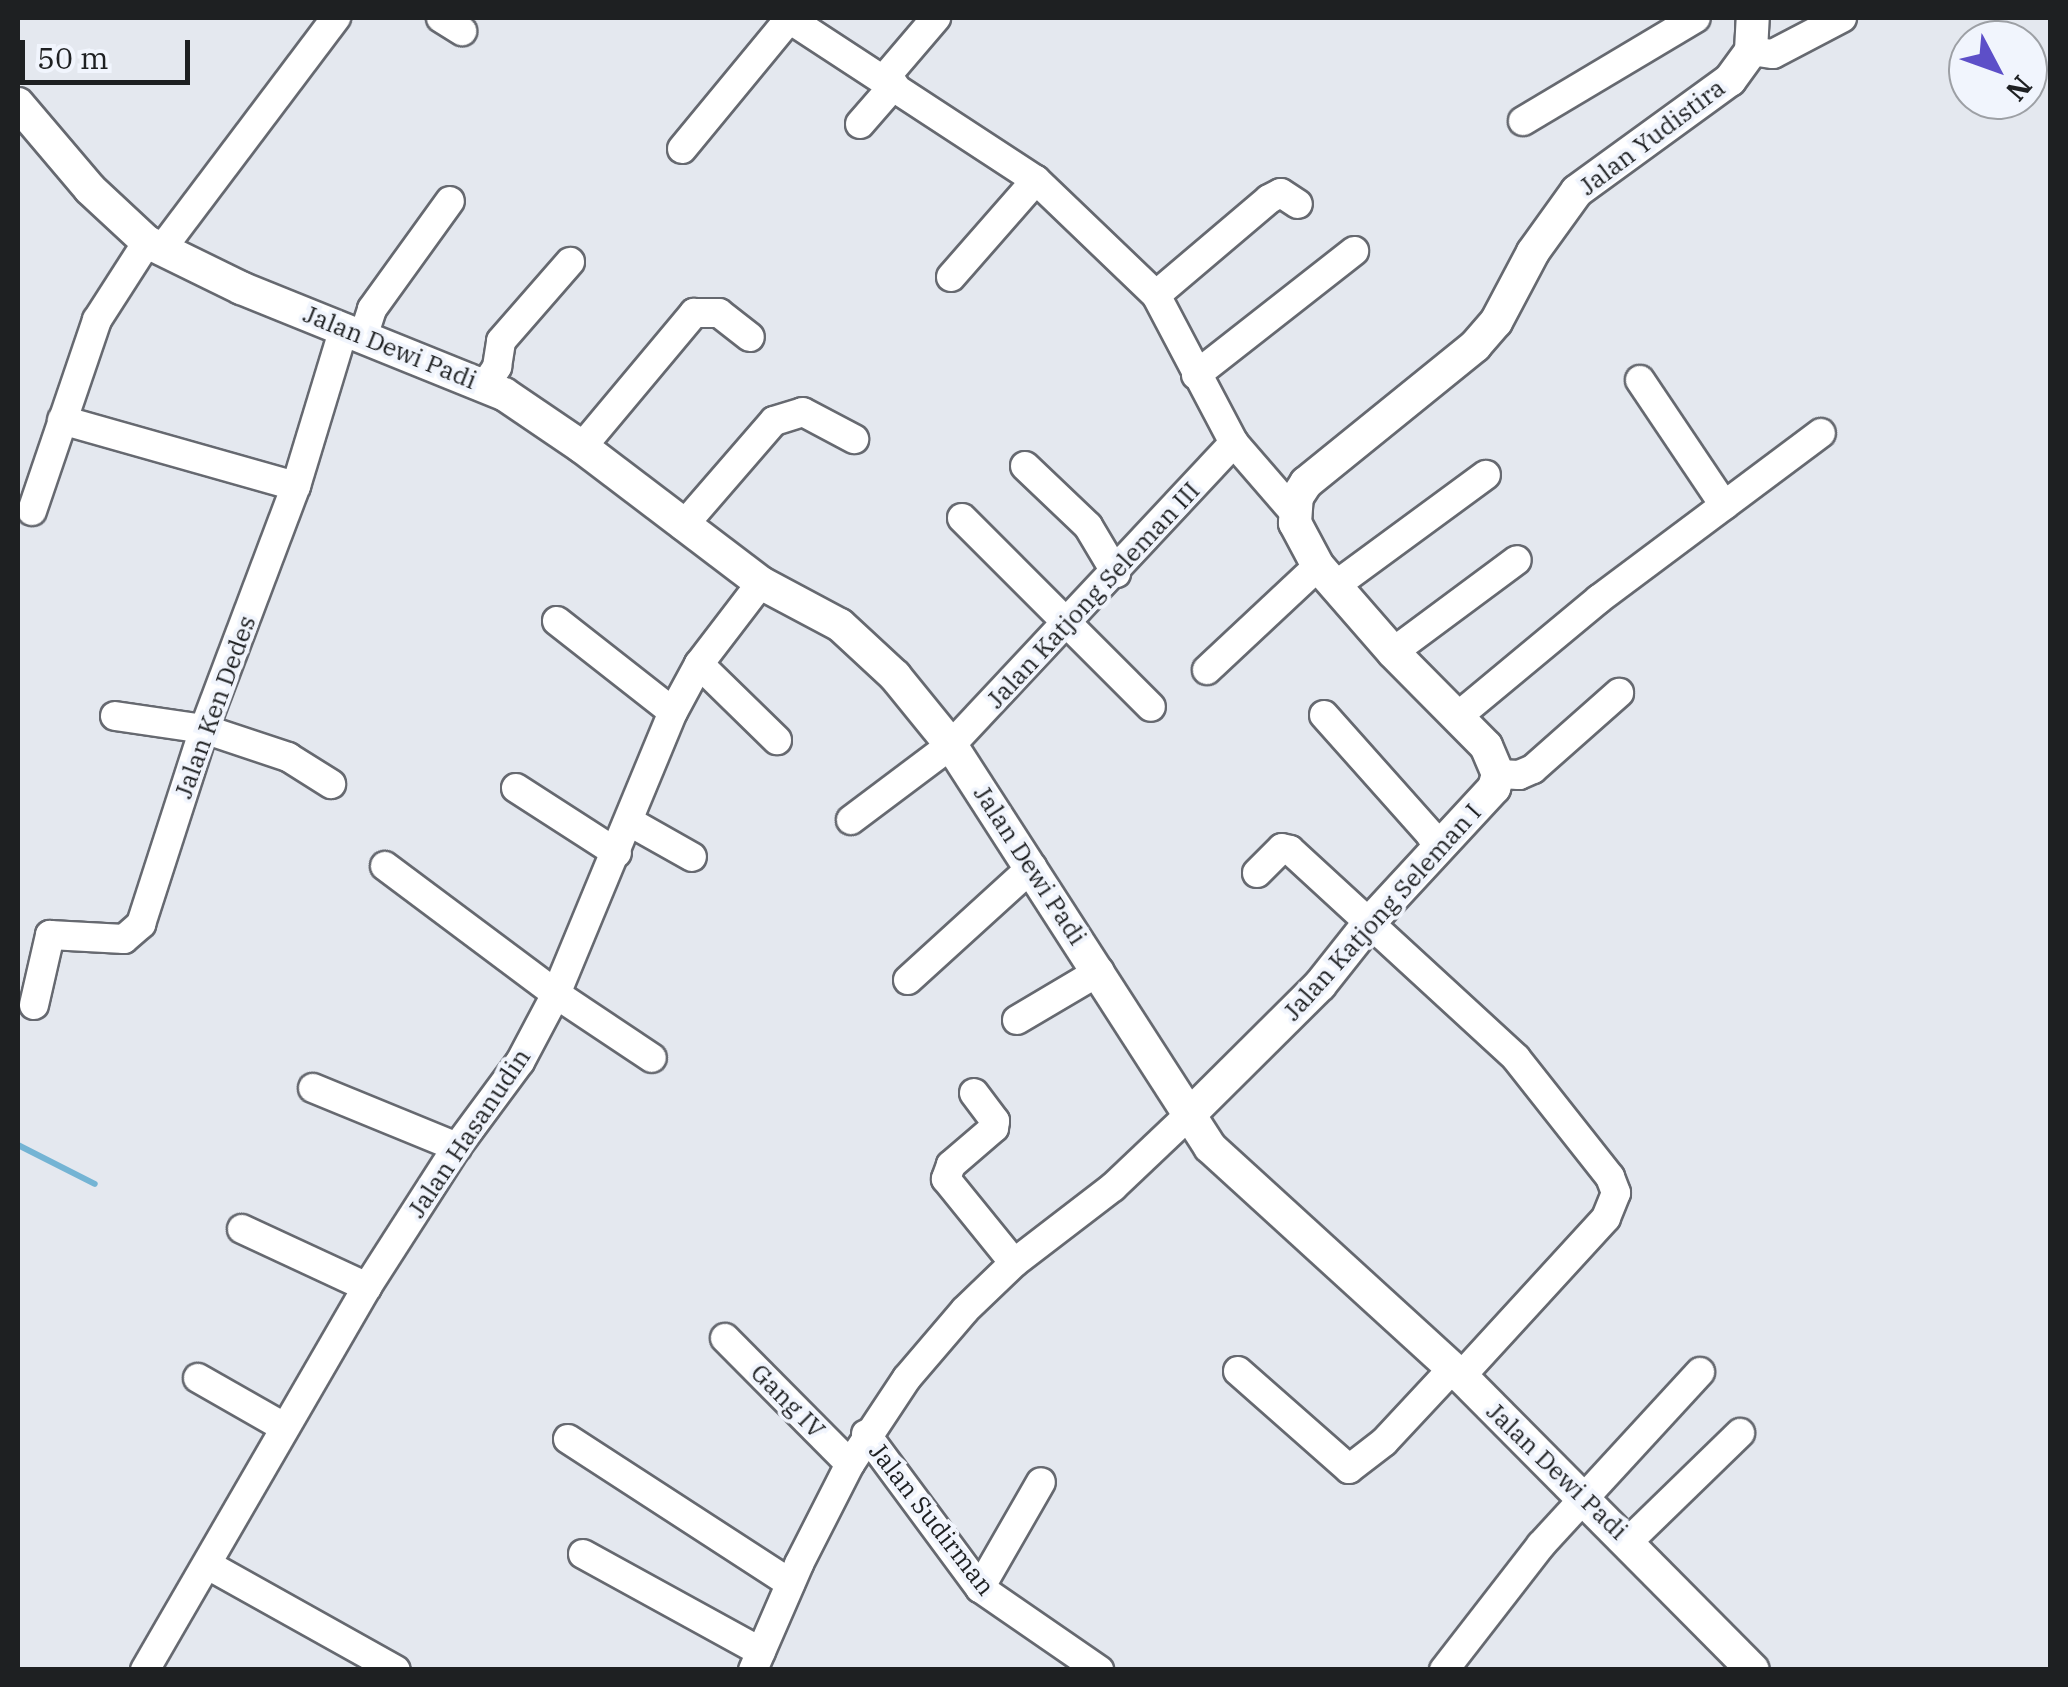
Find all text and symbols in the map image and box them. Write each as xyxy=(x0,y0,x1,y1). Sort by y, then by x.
scale bar xyxy=(25,20,195,82)
north arrow xyxy=(1948,20,2048,120)
text: 50 m xyxy=(37,38,109,77)
text: N xyxy=(1998,68,2041,109)
street label: Jalan Yudistira xyxy=(1573,72,1731,202)
street label: Jalan Dewi Padi xyxy=(299,299,481,395)
street label: Jalan Katjong Seleman III xyxy=(980,476,1206,714)
street label: Jalan Ken Dedes xyxy=(168,612,262,802)
street label: Jalan Dewi Padi xyxy=(967,780,1093,950)
street label: Jalan Katjong Seleman I xyxy=(1277,797,1487,1027)
street label: Jalan Hasanudin xyxy=(401,1043,537,1223)
street label: Gang IV xyxy=(745,1358,831,1444)
street label: Jalan Dewi Padi xyxy=(1480,1396,1634,1546)
street label: Jalan Sudirman xyxy=(863,1437,1001,1601)

